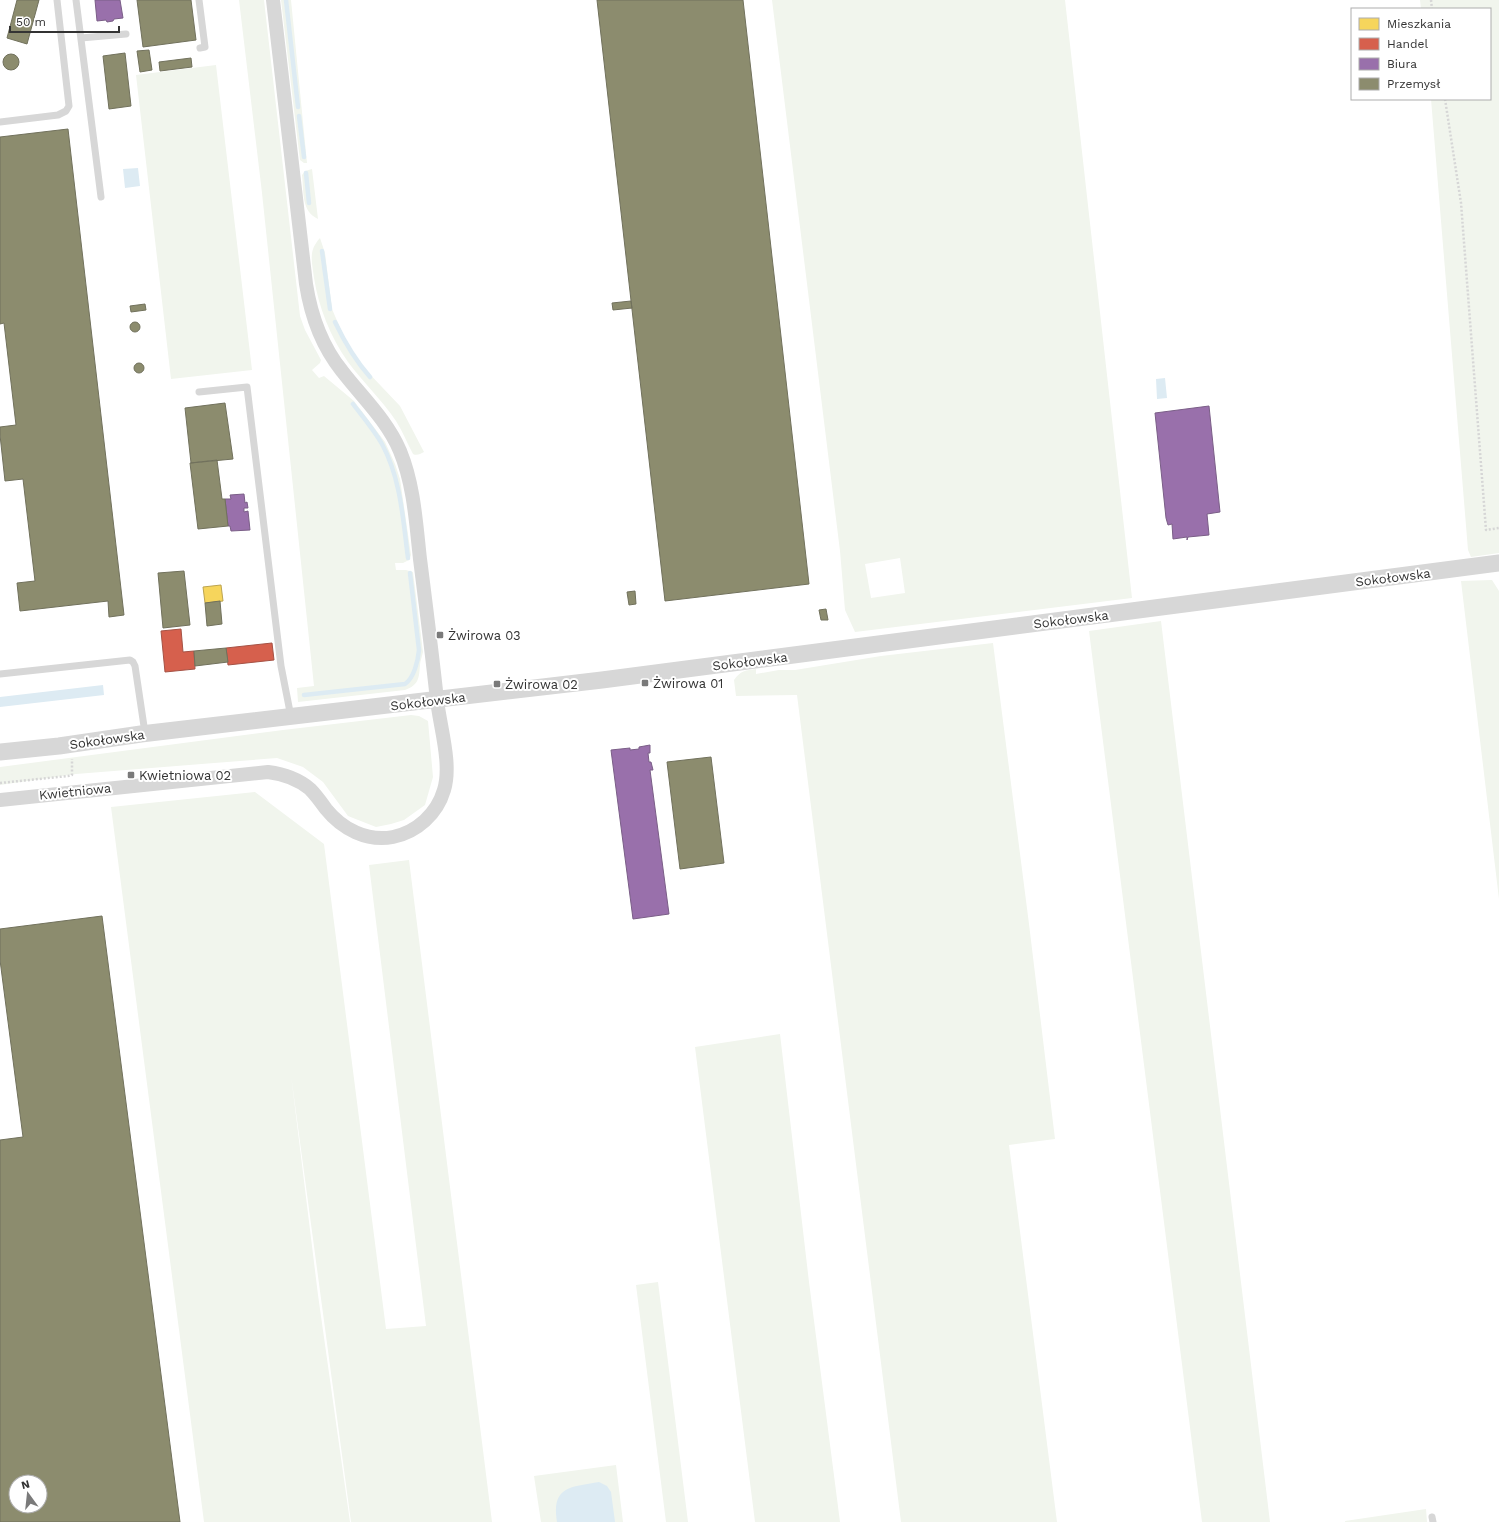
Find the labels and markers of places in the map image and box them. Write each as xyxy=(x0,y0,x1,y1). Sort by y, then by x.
place label: Żwirowa 03 xyxy=(448,628,521,643)
marker: Żwirowa 03 xyxy=(435,630,445,640)
place label: Żwirowa 01 xyxy=(653,676,723,691)
place label: Żwirowa 02 xyxy=(505,677,578,692)
marker: Żwirowa 01 xyxy=(640,678,650,688)
marker: Żwirowa 02 xyxy=(492,679,502,689)
place label: Kwietniowa 02 xyxy=(139,768,231,783)
marker: Kwietniowa 02 xyxy=(126,770,136,780)

